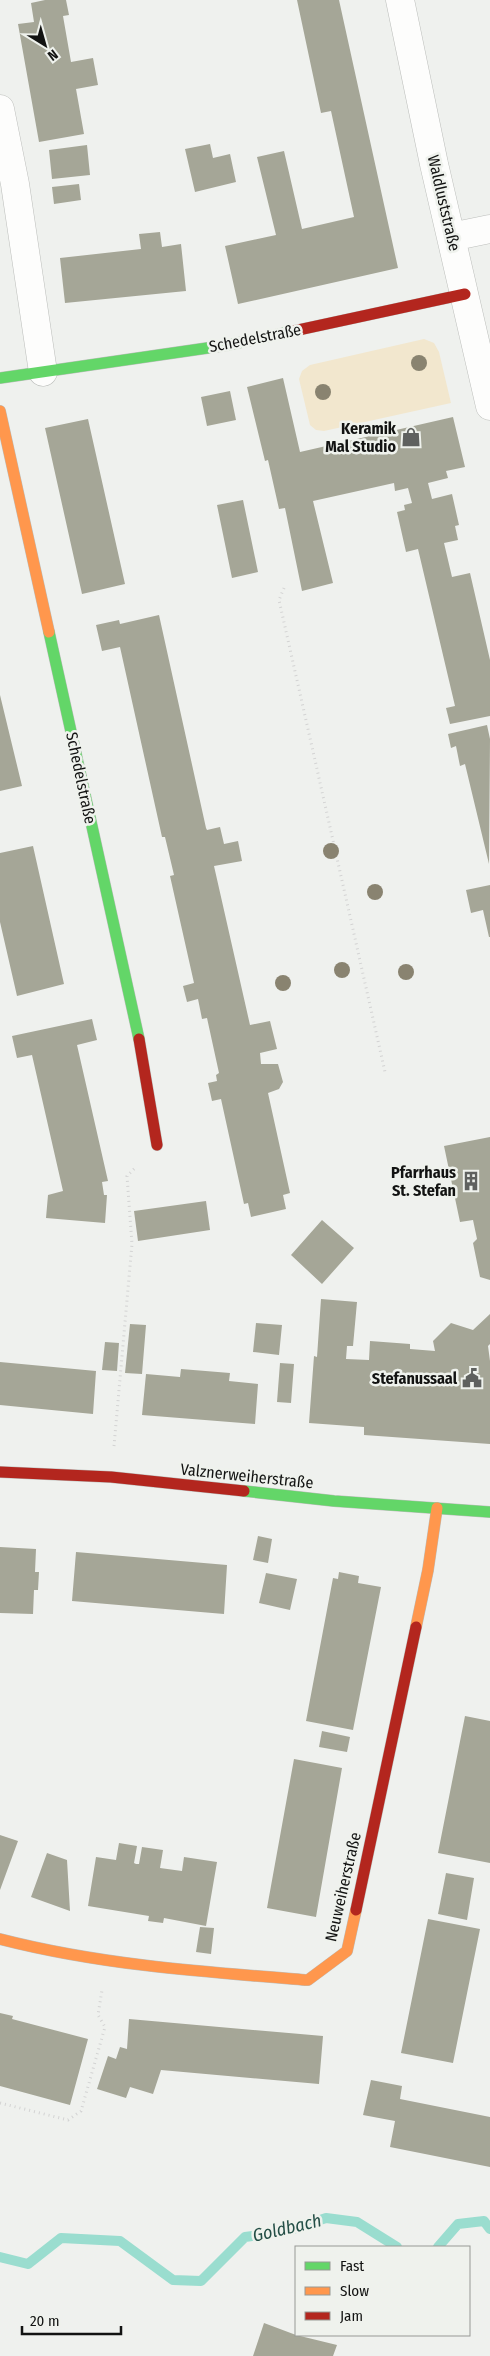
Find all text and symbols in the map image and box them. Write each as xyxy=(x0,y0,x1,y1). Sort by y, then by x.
north arrow xyxy=(20,20,70,70)
text: N xyxy=(44,46,61,64)
street label: Waldluststraße xyxy=(424,153,464,253)
street label: Schedelstraße xyxy=(207,320,303,356)
place label: Keramik Mal Studio xyxy=(325,419,397,456)
shop icon: Keramik Mal Studio xyxy=(400,426,422,448)
street label: Schedelstraße xyxy=(62,730,100,826)
place label: Pfarrhaus St. Stefan xyxy=(391,1163,456,1200)
building icon: Pfarrhaus St. Stefan xyxy=(460,1170,482,1192)
public building icon: Stefanussaal xyxy=(461,1367,483,1389)
place label: Stefanussaal xyxy=(372,1369,458,1388)
street label: Valznerweiherstraße xyxy=(180,1460,314,1492)
street label: Neuweiherstraße xyxy=(321,1830,365,1943)
water label: Goldbach xyxy=(251,2209,323,2247)
legend xyxy=(295,2246,470,2336)
text: Fast xyxy=(340,2257,364,2275)
text: Slow xyxy=(340,2282,369,2300)
scale bar xyxy=(22,2304,121,2336)
text: Jam xyxy=(340,2307,363,2325)
text: 20 m xyxy=(30,2312,60,2330)

